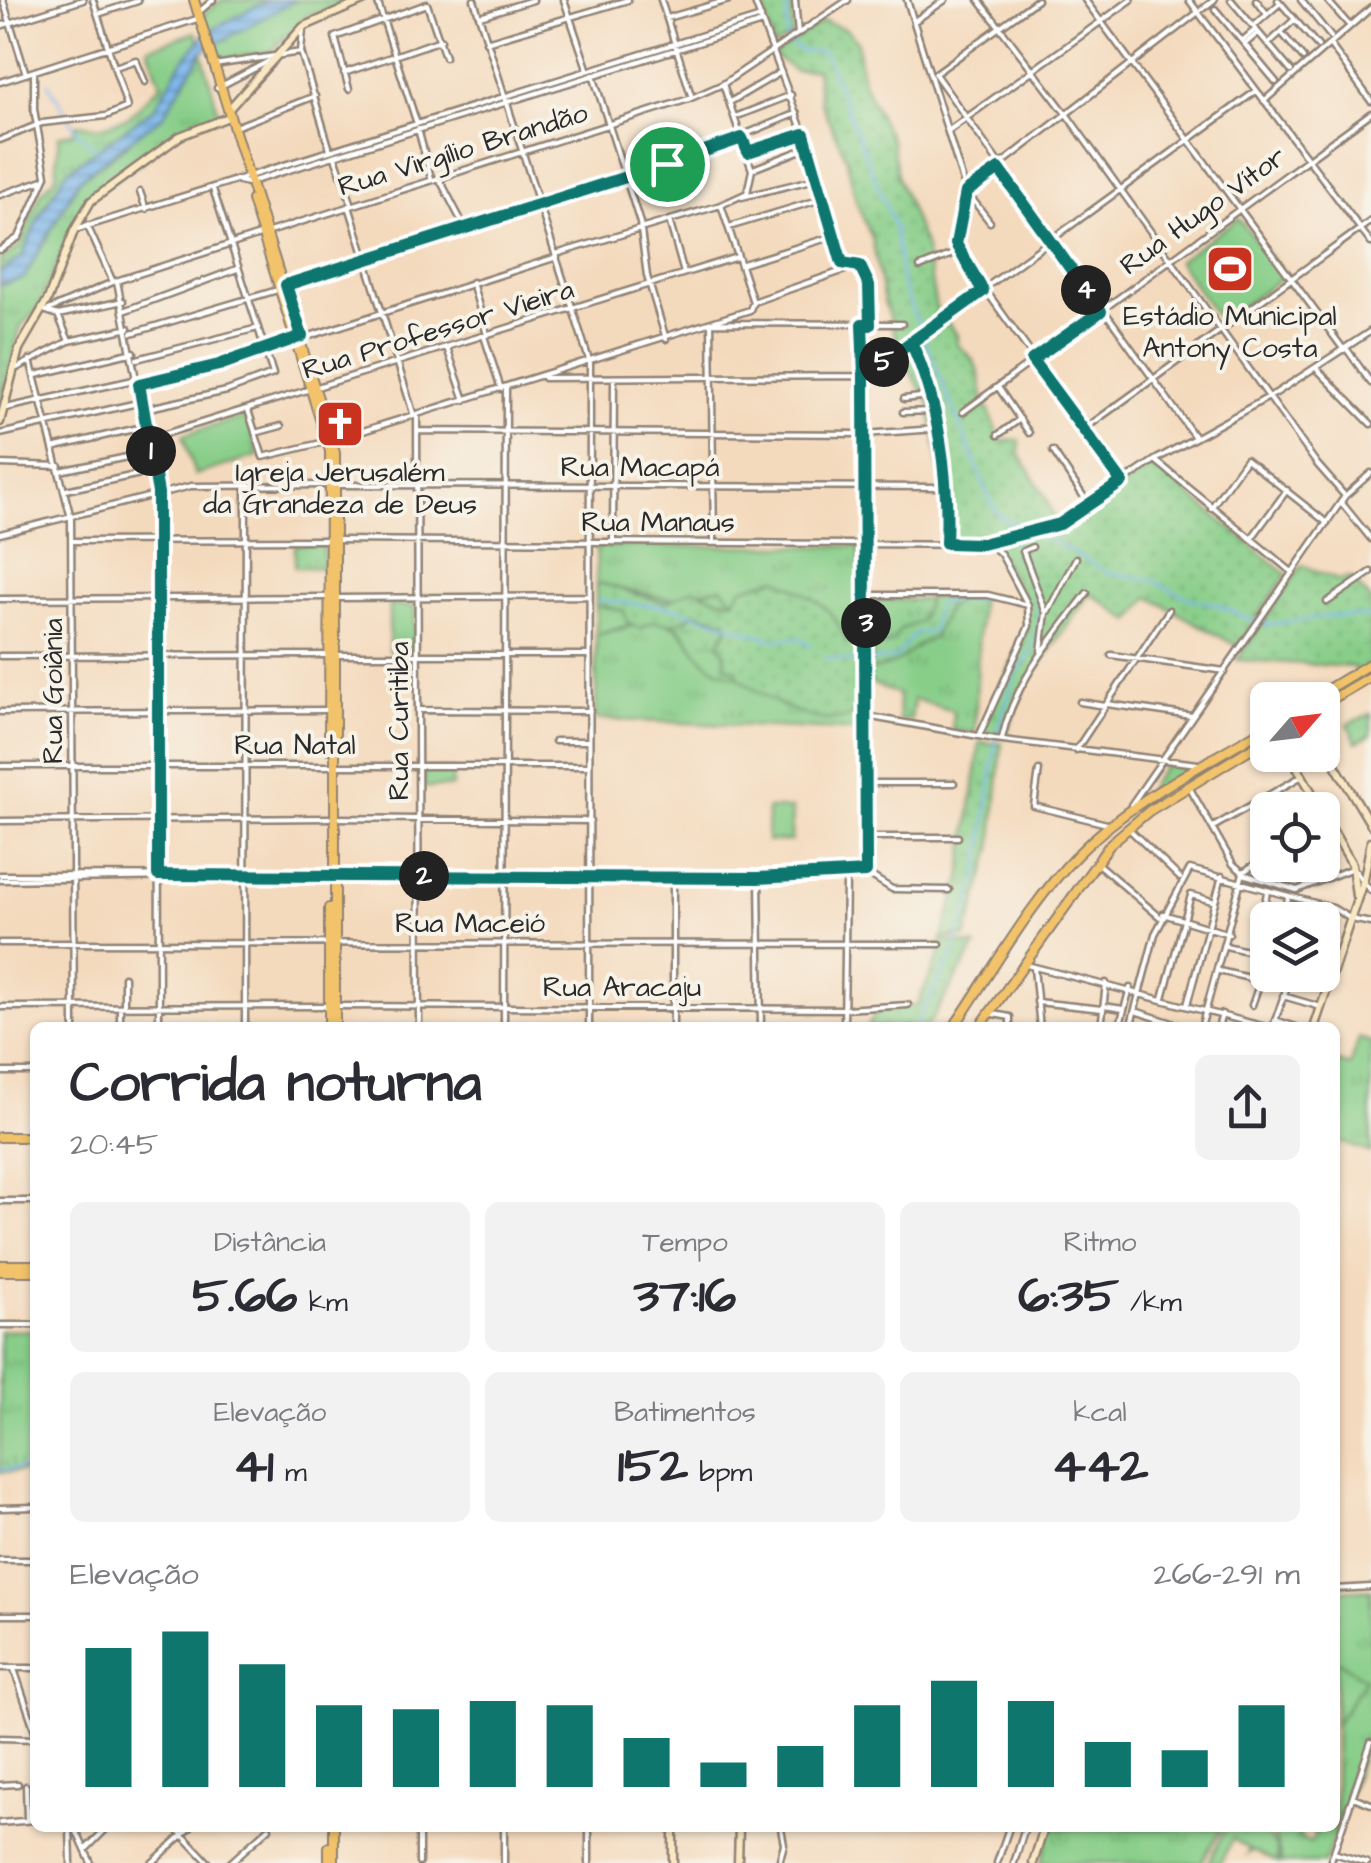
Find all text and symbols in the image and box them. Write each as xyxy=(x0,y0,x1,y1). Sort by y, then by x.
street label: Rua Virgílio Brandão xyxy=(333,93,593,207)
pin xyxy=(625,122,710,207)
icon: arrive xyxy=(640,137,695,192)
street label: Rua Hugo Vítor xyxy=(1112,137,1295,285)
sports icon: Estádio Municipal Antony Costa xyxy=(1204,243,1256,295)
pin: 4 xyxy=(1061,265,1111,315)
street label: Rua Professor Vieira xyxy=(298,270,578,390)
text: 4 xyxy=(1076,270,1096,309)
place label: Estádio Municipal Antony Costa xyxy=(1123,297,1337,370)
pin: 5 xyxy=(859,337,909,387)
text: 5 xyxy=(874,342,894,381)
church icon: Igreja Jerusalém da Grandeza de Deus xyxy=(314,398,366,450)
pin: 1 xyxy=(126,426,176,476)
text: 1 xyxy=(149,431,153,470)
street label: Rua Macapá xyxy=(561,448,719,487)
place label: Igreja Jerusalém da Grandeza de Deus xyxy=(203,453,477,524)
street label: Rua Manaus xyxy=(581,503,735,542)
pin: 3 xyxy=(841,598,891,648)
text: 3 xyxy=(859,603,873,642)
street label: Rua Goiânia xyxy=(34,618,73,764)
street label: Rua Curitiba xyxy=(380,642,419,800)
north arrow xyxy=(1250,682,1340,772)
map controls xyxy=(1250,682,1340,992)
street label: Rua Natal xyxy=(234,726,356,765)
button: locate xyxy=(1250,792,1340,882)
pin: 2 xyxy=(399,851,449,901)
text: 2 xyxy=(416,856,432,895)
button: layers xyxy=(1250,902,1340,992)
street label: Rua Maceió xyxy=(395,904,545,943)
street label: Rua Aracaju xyxy=(543,968,701,1007)
text: Corrida noturna xyxy=(70,1046,482,1122)
button: share xyxy=(1195,1055,1300,1160)
text: 20:45 xyxy=(70,1122,158,1167)
text: Distância xyxy=(214,1223,326,1262)
text: Tempo xyxy=(642,1223,728,1262)
text: Ritmo xyxy=(1063,1223,1137,1262)
text: 5.66 xyxy=(192,1262,297,1331)
text: 37:16 xyxy=(634,1262,736,1331)
text: 6:35 xyxy=(1018,1262,1119,1331)
text: km xyxy=(297,1283,348,1322)
text: /km xyxy=(1119,1283,1182,1322)
text: Elevação xyxy=(214,1393,326,1432)
text: Batimentos xyxy=(614,1393,756,1432)
text: kcal xyxy=(1073,1393,1127,1432)
text: 41 xyxy=(233,1432,274,1501)
text: 152 xyxy=(618,1432,688,1501)
text: 442 xyxy=(1052,1432,1148,1501)
text: m xyxy=(274,1453,307,1492)
text: bpm xyxy=(688,1453,752,1492)
text: Elevação xyxy=(70,1552,199,1597)
text: 266–291 m xyxy=(1153,1552,1300,1597)

